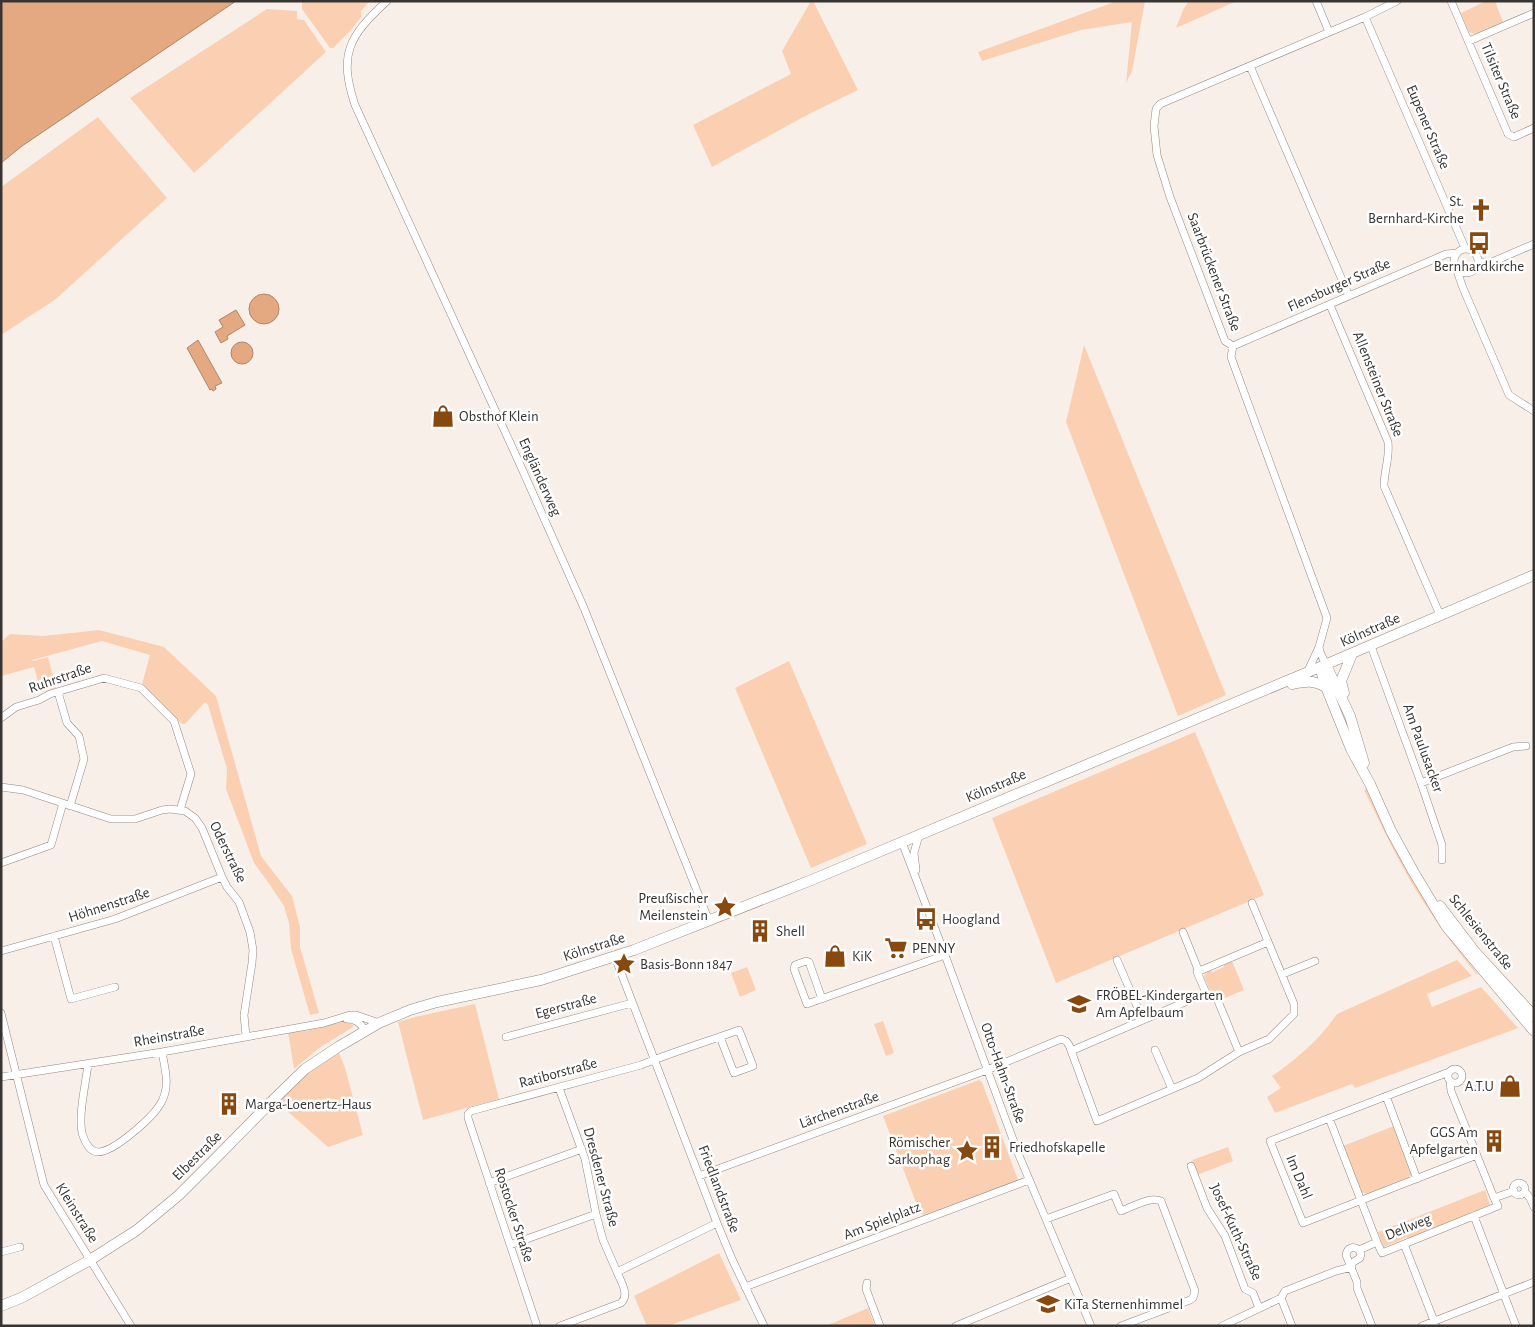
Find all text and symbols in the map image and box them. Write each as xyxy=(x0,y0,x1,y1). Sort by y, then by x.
street label: Tilsiter Straße xyxy=(1478,41,1524,121)
street label: Eupener Straße xyxy=(1404,83,1452,171)
place label: St. Bernhard-Kirche xyxy=(1368,194,1464,226)
church icon: St. Bernhard-Kirche xyxy=(1468,197,1494,223)
street label: Saarbrückener Straße xyxy=(1185,211,1243,333)
bus stop icon: Bernhardkirche xyxy=(1466,230,1492,256)
street label: Flensburger Straße xyxy=(1285,256,1393,314)
place label: Bernhardkirche xyxy=(1434,259,1524,274)
street label: Allensteiner Straße xyxy=(1350,329,1406,439)
shop icon: Obsthof Klein xyxy=(430,403,456,429)
place label: Obsthof Klein xyxy=(459,409,539,424)
street label: Engländerweg xyxy=(516,436,564,519)
street label: Kölnstraße xyxy=(1338,610,1402,650)
street label: Ruhrstraße xyxy=(27,660,93,696)
street label: Am Paulusacker xyxy=(1400,702,1446,794)
street label: Kölnstraße xyxy=(964,767,1028,805)
street label: Oderstraße xyxy=(207,819,249,885)
street label: Höhnenstraße xyxy=(66,885,152,925)
place label: Preußischer Meilenstein xyxy=(638,891,708,923)
street label: Schlesienstraße xyxy=(1446,892,1516,973)
place icon: Preußischer Meilenstein xyxy=(712,894,738,920)
bus stop icon: Hoogland xyxy=(913,906,939,932)
place label: Hoogland xyxy=(942,912,1000,927)
building icon: Shell xyxy=(747,918,773,944)
place label: Shell xyxy=(776,924,805,939)
street label: Kölnstraße xyxy=(561,930,627,964)
supermarket icon: PENNY xyxy=(883,935,909,961)
place label: PENNY xyxy=(912,941,956,956)
shop icon: KiK xyxy=(822,943,848,969)
place label: KiK xyxy=(852,949,873,964)
place icon: Basis-Bonn 1847 xyxy=(611,951,637,977)
place label: Basis-Bonn 1847 xyxy=(640,957,733,972)
place label: FRÖBEL-Kindergarten Am Apfelbaum xyxy=(1096,986,1223,1020)
street label: Egerstraße xyxy=(534,991,598,1021)
school or university icon: FRÖBEL-Kindergarten Am Apfelbaum xyxy=(1066,991,1092,1017)
street label: Otto-Hahn-Straße xyxy=(978,1021,1028,1125)
street label: Rheinstraße xyxy=(133,1022,206,1050)
street label: Ratiborstraße xyxy=(517,1055,599,1091)
shop icon: A.T.U xyxy=(1497,1073,1523,1099)
place label: A.T.U xyxy=(1465,1079,1494,1094)
street label: Lärchenstraße xyxy=(797,1089,881,1131)
building icon: Marga-Loenertz-Haus xyxy=(216,1091,242,1117)
place label: Marga-Loenertz-Haus xyxy=(245,1097,372,1112)
place label: GGS Am Apfelgarten xyxy=(1409,1125,1478,1157)
street label: Dresdener Straße xyxy=(581,1126,622,1228)
street label: Elbestraße xyxy=(170,1128,225,1183)
building icon: GGS Am Apfelgarten xyxy=(1481,1128,1507,1154)
building icon: Friedhofskapelle xyxy=(979,1134,1005,1160)
place label: Römischer Sarkophag xyxy=(888,1135,951,1167)
place icon: Römischer Sarkophag xyxy=(954,1138,980,1164)
place label: Friedhofskapelle xyxy=(1009,1140,1106,1155)
street label: Friedlandstraße xyxy=(695,1143,743,1235)
street label: Im Dahl xyxy=(1283,1153,1315,1201)
street label: Rostocker Straße xyxy=(492,1166,536,1264)
street label: Kleinstraße xyxy=(53,1180,101,1246)
street label: Josef-Kuth-Straße xyxy=(1207,1182,1265,1283)
street label: Am Spielplatz xyxy=(841,1199,923,1243)
street label: Dellweg xyxy=(1383,1211,1434,1243)
school or university icon: KiTa Sternenhimmel xyxy=(1035,1291,1061,1317)
place label: KiTa Sternenhimmel xyxy=(1064,1297,1183,1312)

